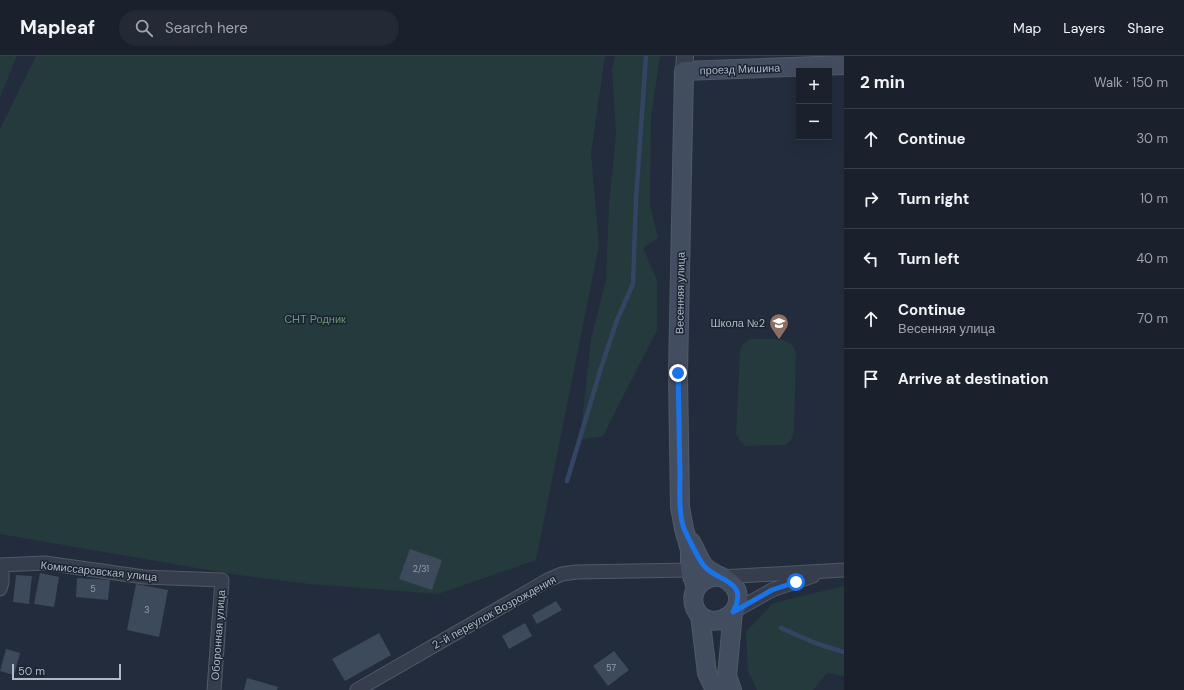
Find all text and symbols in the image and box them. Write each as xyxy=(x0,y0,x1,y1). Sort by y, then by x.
search box xyxy=(119,10,399,46)
text: Mapleaf xyxy=(20,15,95,40)
icon: search xyxy=(133,17,155,39)
text: Search here xyxy=(165,18,248,38)
text: Map xyxy=(1013,19,1041,37)
text: Layers xyxy=(1063,19,1105,37)
text: Share xyxy=(1127,19,1164,37)
street label: проезд Мишина xyxy=(699,61,781,77)
map controls xyxy=(796,68,832,140)
button: + xyxy=(796,68,832,104)
text: 2 min xyxy=(860,71,905,93)
text: Walk · 150 m xyxy=(1094,74,1168,91)
button: − xyxy=(796,104,832,140)
icon: ahead xyxy=(860,128,882,150)
text: Continue xyxy=(898,129,966,149)
text: 30 m xyxy=(1136,130,1168,147)
icon: right xyxy=(860,188,882,210)
text: Turn right xyxy=(898,189,969,209)
text: 10 m xyxy=(1140,190,1168,207)
icon: left xyxy=(860,248,882,270)
text: Turn left xyxy=(898,249,959,269)
text: 40 m xyxy=(1136,250,1168,267)
street label: Весенняя улица xyxy=(672,251,688,334)
text: Continue xyxy=(898,300,966,320)
icon: ahead xyxy=(860,308,882,330)
text: 70 m xyxy=(1137,310,1168,327)
park label: СНТ Родник xyxy=(284,312,346,326)
school or university icon: Школа №2 xyxy=(768,312,790,340)
place label: Школа №2 xyxy=(711,316,765,330)
text: Весенняя улица xyxy=(898,320,995,337)
route end xyxy=(669,364,687,382)
icon: arrive xyxy=(860,368,882,390)
text: Arrive at destination xyxy=(898,369,1049,389)
street label: Комиссаровская улица xyxy=(40,558,159,584)
house number: 2/31 xyxy=(413,563,429,575)
street label: 2-й переулок Возрождения xyxy=(429,572,559,652)
route start xyxy=(787,573,805,591)
house number: 5 xyxy=(90,583,96,595)
street label: Оборонная улица xyxy=(208,588,228,681)
house number: 3 xyxy=(144,604,150,616)
scale bar xyxy=(12,662,121,681)
house number: 57 xyxy=(606,662,616,674)
text: 50 m xyxy=(18,664,45,678)

